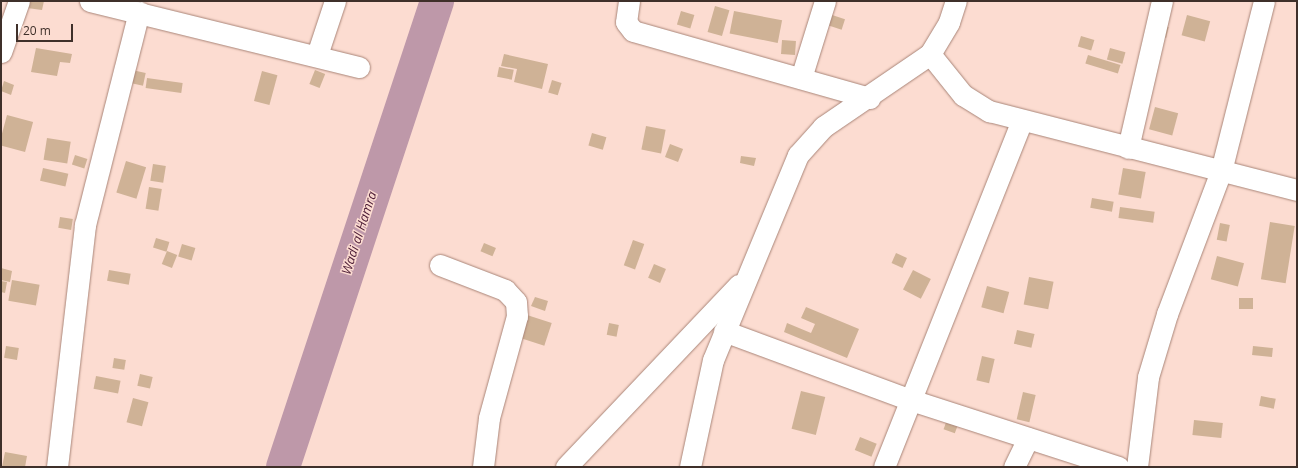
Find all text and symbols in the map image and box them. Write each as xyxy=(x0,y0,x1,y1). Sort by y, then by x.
scale bar xyxy=(18,16,75,42)
text: 20 m xyxy=(23,22,51,39)
water label: Wadi al Hamra xyxy=(338,189,380,277)

